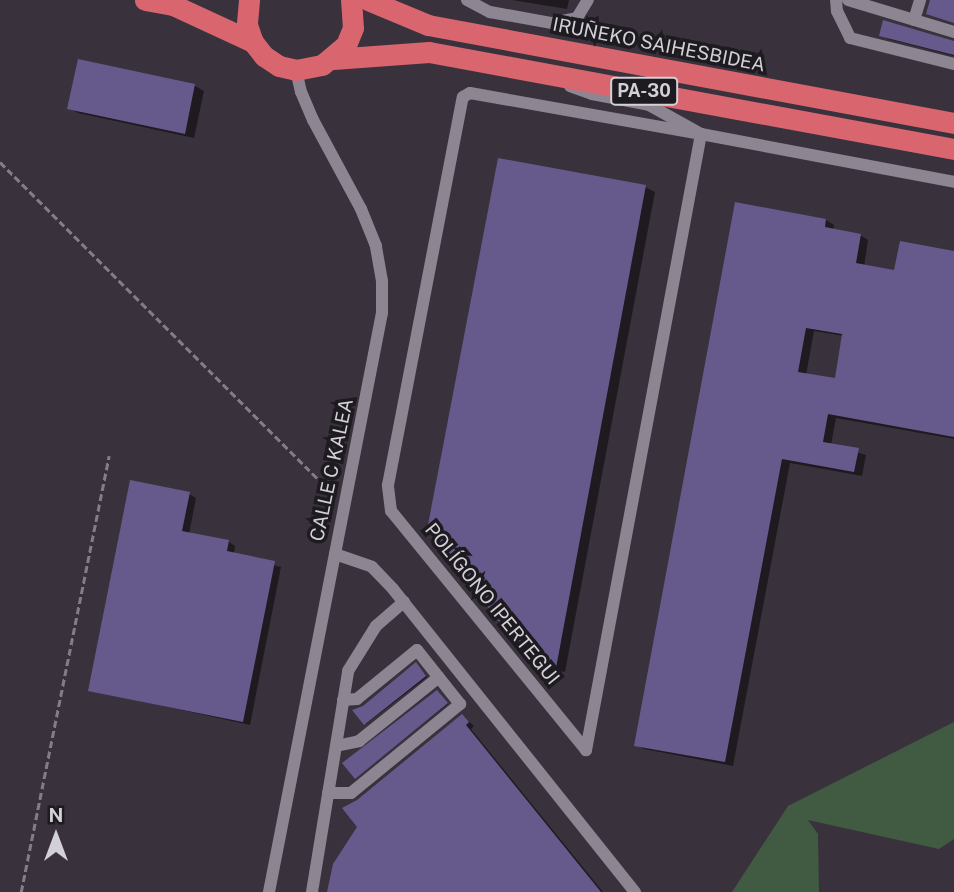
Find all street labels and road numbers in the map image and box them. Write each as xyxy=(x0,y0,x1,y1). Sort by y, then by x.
street label: IRUÑEKO SAIHESBIDEA xyxy=(551,13,767,77)
road number: PA-30 xyxy=(609,76,679,106)
street label: CALLE C KALEA xyxy=(306,397,358,543)
street label: POLÍGONO IPERTEGUI xyxy=(420,519,564,689)

